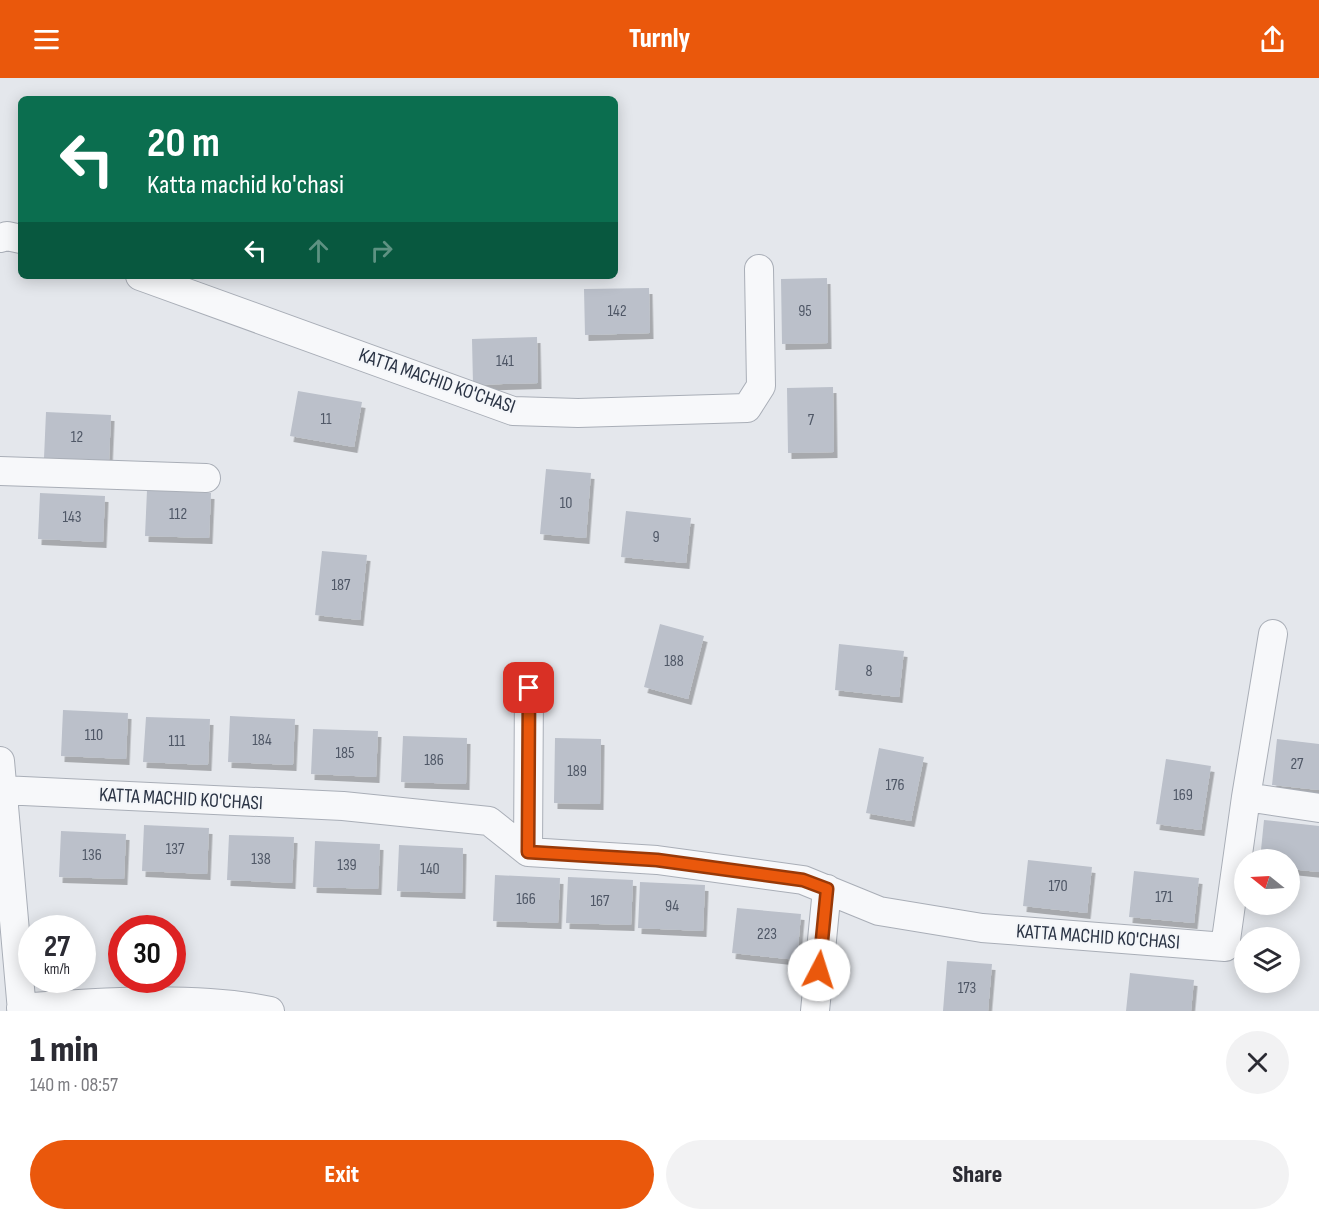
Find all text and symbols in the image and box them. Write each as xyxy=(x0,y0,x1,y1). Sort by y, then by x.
icon: menu xyxy=(30,23,63,56)
text: Turnly xyxy=(629,23,690,55)
icon: share xyxy=(1256,23,1289,56)
text: 20 m xyxy=(147,118,220,169)
icon: left xyxy=(48,120,126,198)
text: Katta machid ko'chasi xyxy=(147,169,344,201)
icon: left xyxy=(239,234,272,267)
icon: ahead xyxy=(302,234,335,267)
icon: right xyxy=(365,234,398,267)
house number: 142 xyxy=(608,302,626,321)
house number: 95 xyxy=(798,302,812,321)
street label: KATTA MACHID KO'CHASI xyxy=(356,343,518,419)
house number: 141 xyxy=(496,352,514,371)
house number: 11 xyxy=(320,410,332,429)
house number: 7 xyxy=(808,411,815,430)
house number: 12 xyxy=(71,428,83,447)
house number: 10 xyxy=(560,494,572,513)
house number: 112 xyxy=(169,505,187,524)
house number: 143 xyxy=(62,508,82,527)
house number: 9 xyxy=(652,528,660,547)
house number: 187 xyxy=(332,576,351,595)
house number: 188 xyxy=(664,652,684,671)
pin xyxy=(503,662,554,713)
house number: 8 xyxy=(865,662,873,681)
icon: arrive xyxy=(512,671,545,704)
house number: 110 xyxy=(85,726,103,745)
house number: 184 xyxy=(252,731,272,750)
house number: 111 xyxy=(169,732,186,751)
house number: 185 xyxy=(335,744,355,763)
house number: 186 xyxy=(424,751,444,770)
house number: 27 xyxy=(1290,755,1304,774)
house number: 189 xyxy=(567,762,587,781)
house number: 176 xyxy=(886,776,904,795)
street label: KATTA MACHID KO'CHASI xyxy=(98,783,264,815)
house number: 169 xyxy=(1173,786,1193,805)
house number: 137 xyxy=(166,840,185,859)
house number: 136 xyxy=(82,846,102,865)
north arrow xyxy=(1234,849,1300,915)
map controls xyxy=(1234,849,1300,993)
house number: 138 xyxy=(251,850,271,869)
house number: 139 xyxy=(337,856,357,875)
house number: 140 xyxy=(420,860,440,879)
house number: 170 xyxy=(1048,877,1068,896)
house number: 171 xyxy=(1155,888,1173,907)
house number: 166 xyxy=(516,890,536,909)
house number: 167 xyxy=(590,892,610,911)
house number: 94 xyxy=(665,897,679,916)
speed limit sign: 30 xyxy=(108,915,186,993)
street label: KATTA MACHID KO'CHASI xyxy=(1015,919,1181,955)
house number: 223 xyxy=(757,925,777,944)
button: layers xyxy=(1234,927,1300,993)
text: 27 xyxy=(44,929,70,965)
position arrow xyxy=(787,938,851,1002)
text: km/h xyxy=(44,960,70,979)
house number: 173 xyxy=(958,979,976,998)
text: 1 min xyxy=(30,1029,98,1072)
button: close xyxy=(1226,1031,1289,1094)
text: 140 m · 08:57 xyxy=(30,1073,118,1097)
button: Exit xyxy=(30,1140,654,1209)
button: Share xyxy=(666,1140,1289,1209)

